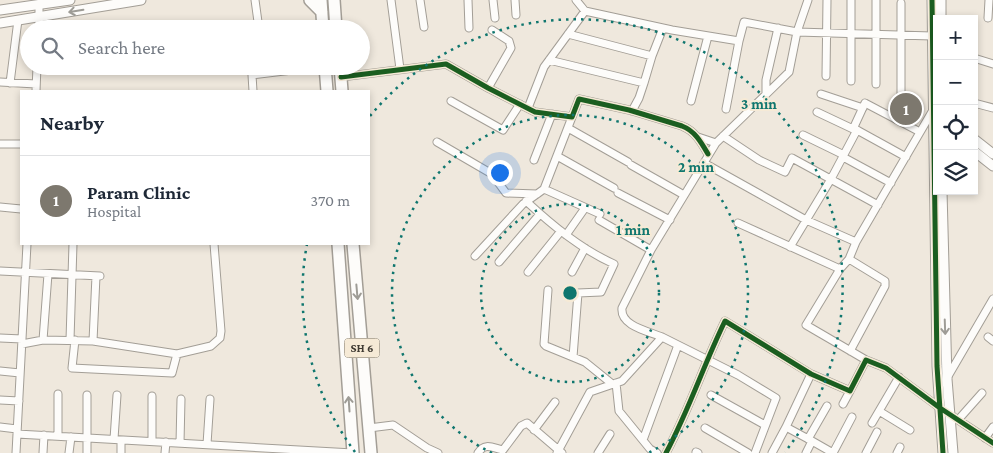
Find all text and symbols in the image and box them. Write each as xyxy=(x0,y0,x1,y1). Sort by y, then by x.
one-way arrow xyxy=(68,6,84,16)
map controls xyxy=(933,15,978,195)
button: + xyxy=(933,15,978,60)
search box xyxy=(20,20,370,75)
icon: search xyxy=(38,34,66,62)
text: Search here xyxy=(78,37,165,58)
button: − xyxy=(933,60,978,105)
pin: 1 xyxy=(890,90,922,128)
text: 3 min xyxy=(741,96,777,112)
button: locate xyxy=(933,105,978,150)
text: Nearby xyxy=(40,111,104,135)
button: layers xyxy=(933,150,978,195)
text: 2 min xyxy=(678,159,714,175)
your location xyxy=(487,160,513,186)
text: Param Clinic xyxy=(87,182,190,203)
text: 1 xyxy=(53,192,59,209)
text: 370 m xyxy=(311,192,350,209)
text: Hospital xyxy=(87,203,141,220)
text: 1 min xyxy=(616,222,650,238)
one-way arrow xyxy=(353,284,362,300)
centre of rings xyxy=(561,284,579,302)
one-way arrow xyxy=(940,319,950,335)
road number: SH 6 xyxy=(344,338,380,358)
one-way arrow xyxy=(345,397,354,413)

